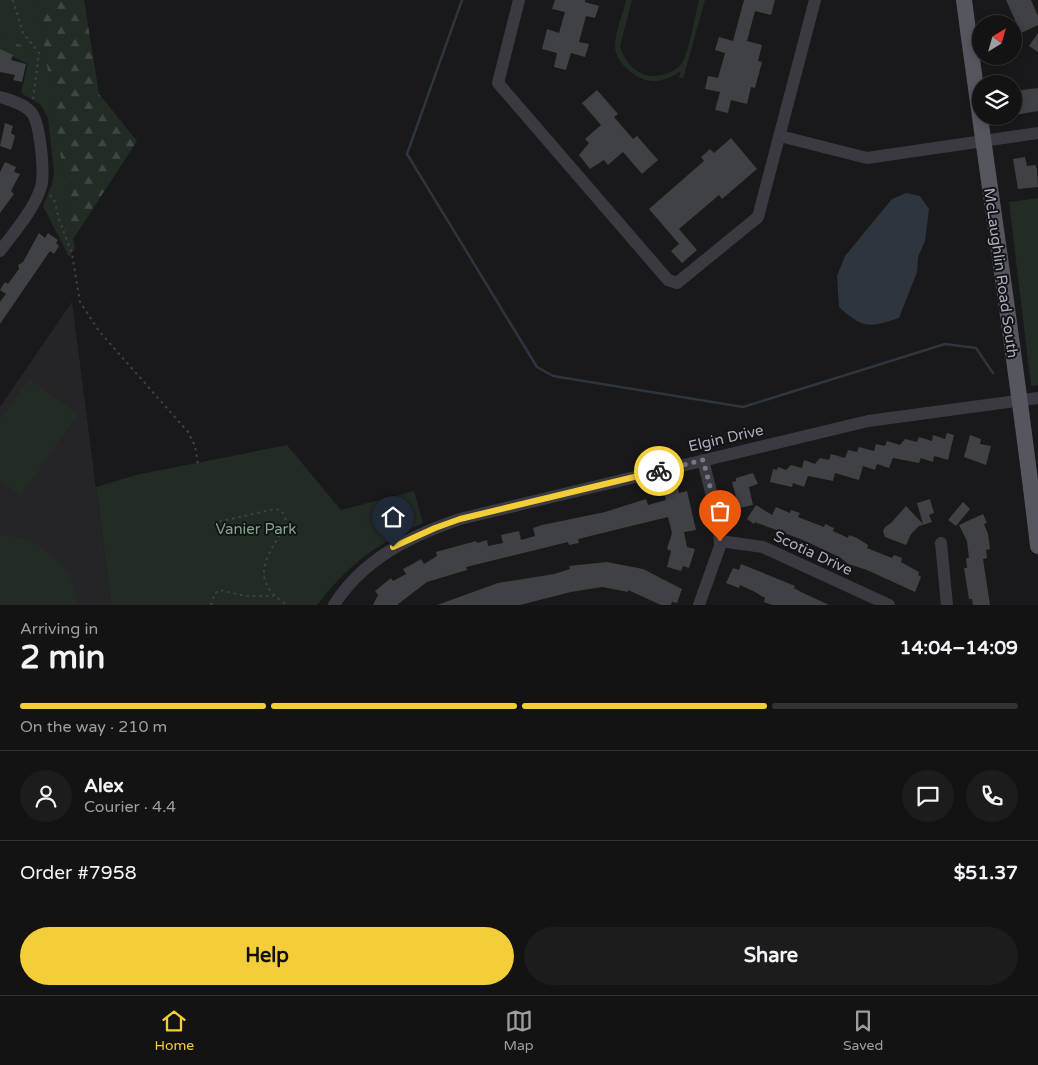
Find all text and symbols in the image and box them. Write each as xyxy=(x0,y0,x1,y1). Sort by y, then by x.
north arrow xyxy=(972,15,1022,65)
map controls xyxy=(972,15,1022,125)
button: layers xyxy=(972,75,1022,125)
street label: McLaughlin Road South xyxy=(980,187,1022,359)
street label: Elgin Drive xyxy=(687,421,765,455)
courier xyxy=(634,446,684,496)
icon: bike xyxy=(645,457,673,485)
pin xyxy=(699,490,741,541)
pin xyxy=(372,496,414,547)
icon: bag xyxy=(706,497,734,525)
icon: home xyxy=(379,503,407,531)
park label: Vanier Park xyxy=(215,520,297,538)
street label: Scotia Drive xyxy=(771,527,855,579)
text: Arriving in xyxy=(20,619,98,639)
text: 14:04–14:09 xyxy=(899,637,1018,659)
text: 2 min xyxy=(20,639,105,677)
text: On the way · 210 m xyxy=(20,717,167,737)
button: person xyxy=(20,770,72,822)
button: chat xyxy=(902,770,954,822)
button: phone xyxy=(966,770,1018,822)
text: Alex xyxy=(84,775,124,797)
text: Courier · 4.4 xyxy=(84,797,176,817)
text: Order #7958 xyxy=(20,862,137,884)
text: $51.37 xyxy=(954,862,1018,884)
button: Help xyxy=(20,927,514,985)
button: Share xyxy=(524,927,1018,985)
tab: Home xyxy=(155,1007,194,1054)
tab: Map xyxy=(503,1007,534,1054)
tab: Saved xyxy=(843,1007,883,1054)

